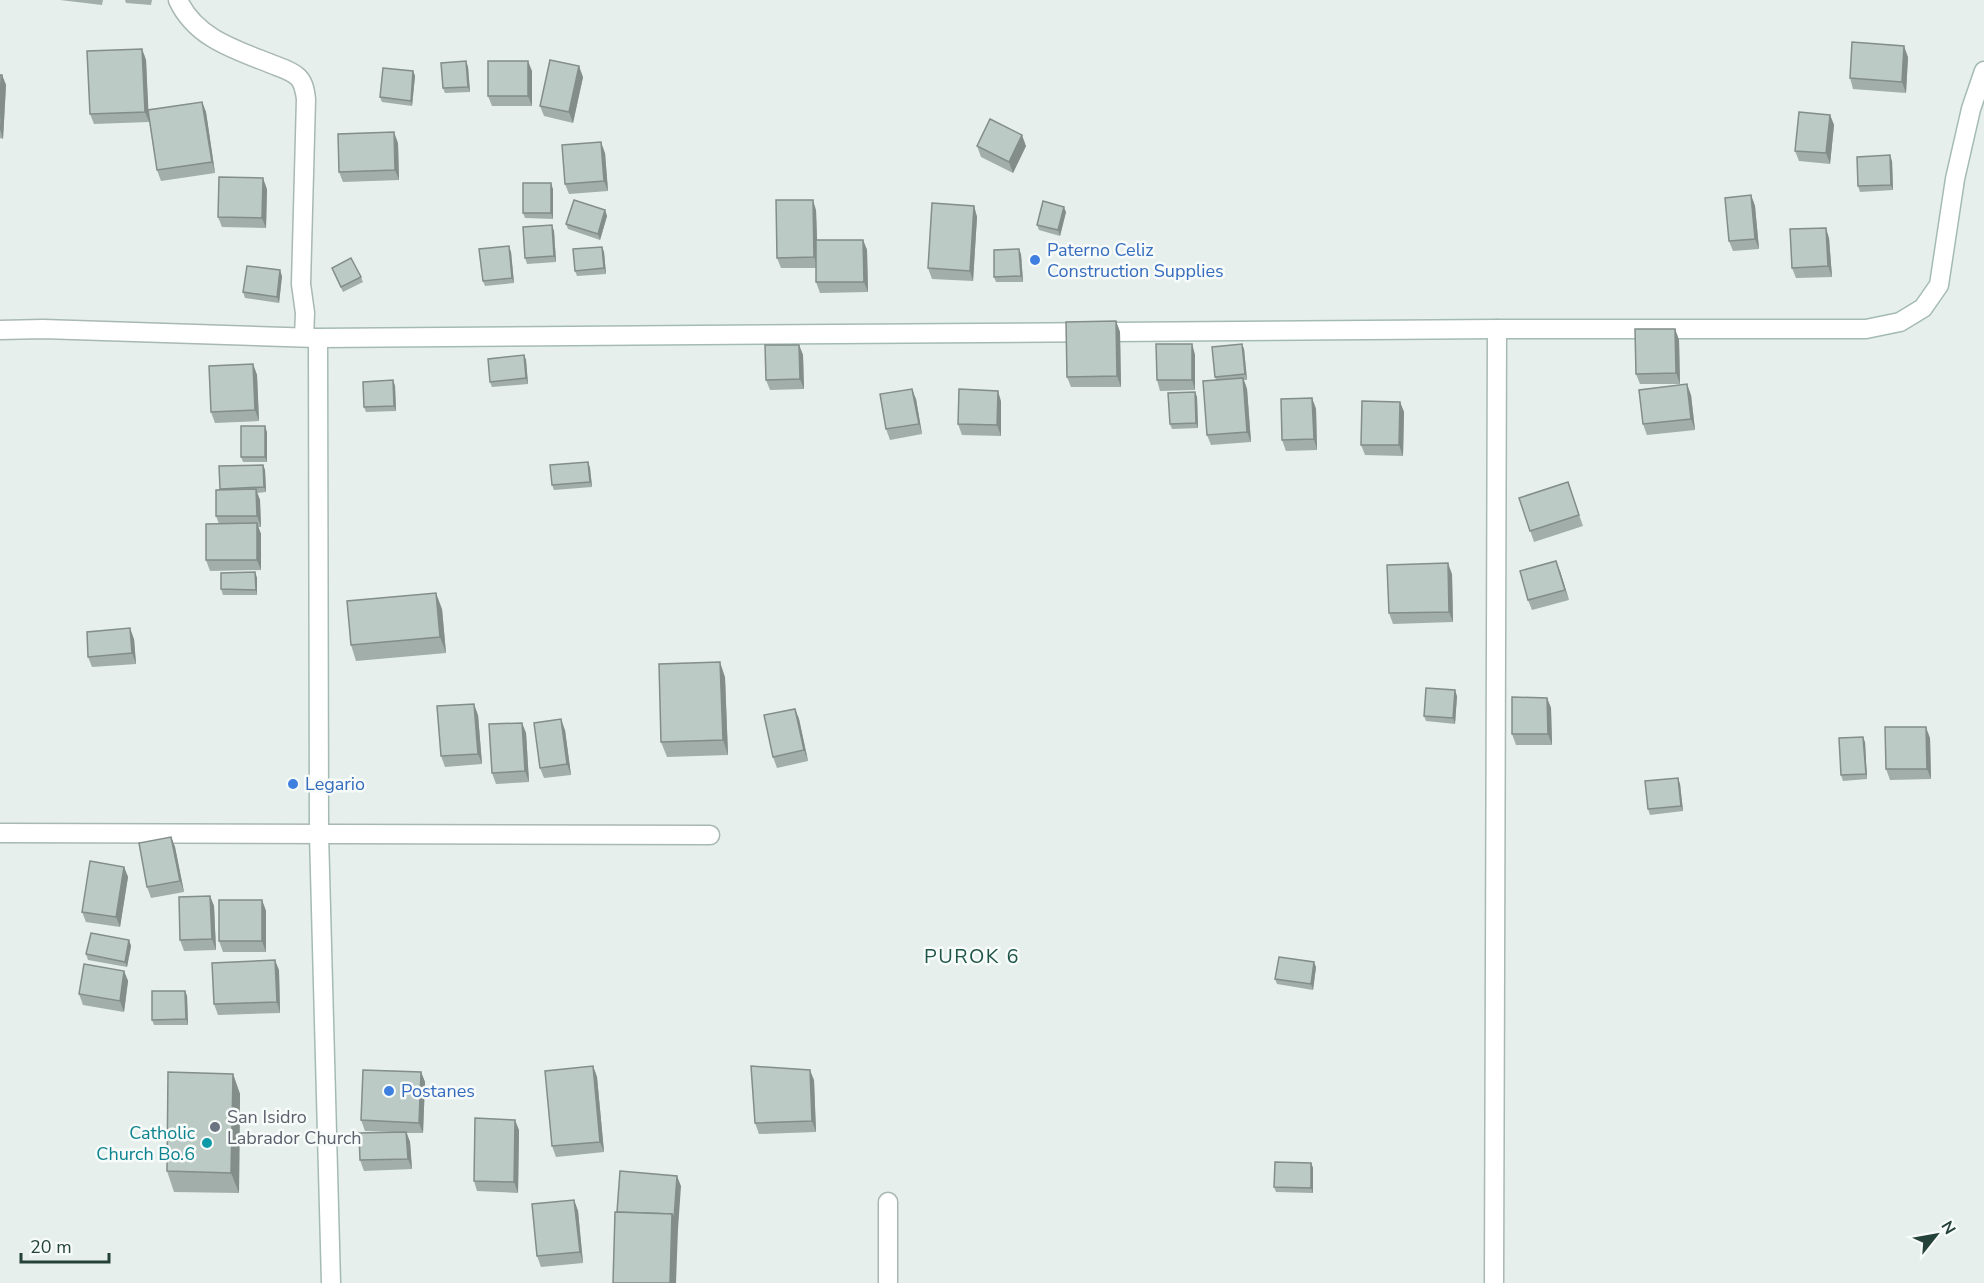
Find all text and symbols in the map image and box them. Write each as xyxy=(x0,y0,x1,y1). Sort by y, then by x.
place label: Paterno Celiz Construction Supplies xyxy=(1047,238,1224,283)
marker: Paterno Celiz Construction Supplies xyxy=(1028,253,1042,267)
place label: Legario xyxy=(305,772,365,796)
marker: Legario xyxy=(286,777,300,791)
district label: PUROK 6 xyxy=(924,943,1020,970)
place label: Postanes xyxy=(401,1079,475,1103)
marker: Postanes xyxy=(382,1084,396,1098)
place label: San Isidro Labrador Church xyxy=(227,1105,362,1150)
marker: San Isidro Labrador Church xyxy=(208,1120,222,1134)
place label: Catholic Church Bo.6 xyxy=(96,1121,195,1166)
marker: Catholic Church Bo.6 xyxy=(200,1136,214,1150)
north arrow xyxy=(1906,1205,1966,1265)
text: N xyxy=(1935,1217,1961,1239)
scale bar xyxy=(21,1226,110,1264)
text: 20 m xyxy=(30,1235,72,1259)

